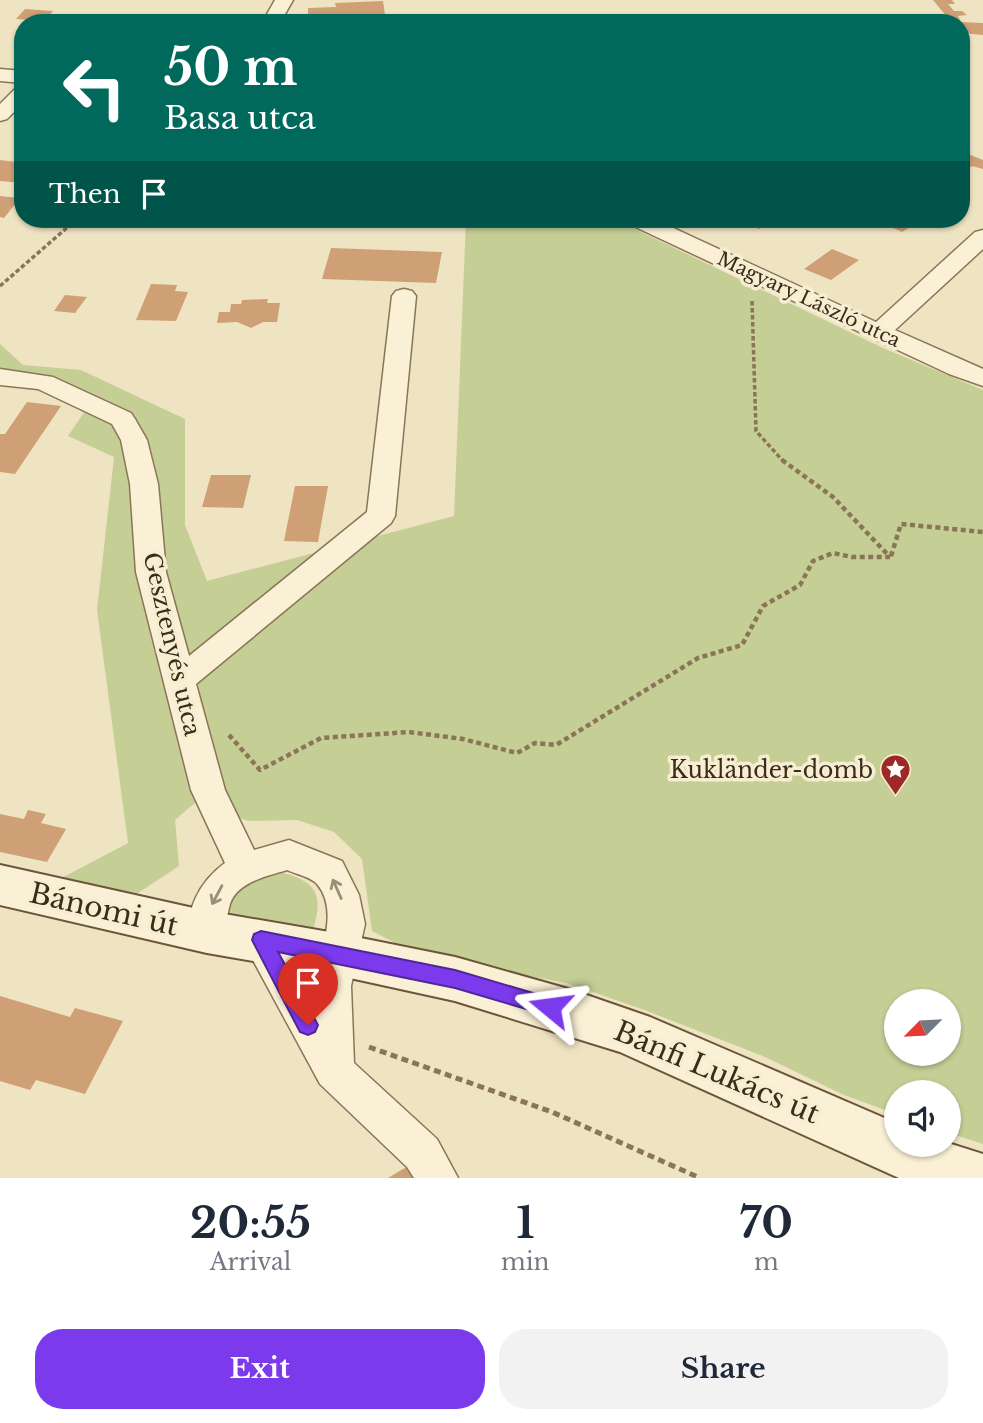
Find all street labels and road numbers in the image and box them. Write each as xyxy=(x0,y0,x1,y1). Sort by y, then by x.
street label: Magyary László utca xyxy=(714,247,904,352)
street label: Gesztenyés utca xyxy=(137,550,207,739)
street label: Bánomi út xyxy=(26,875,182,944)
street label: Bánfi Lukács út xyxy=(609,1013,825,1132)

